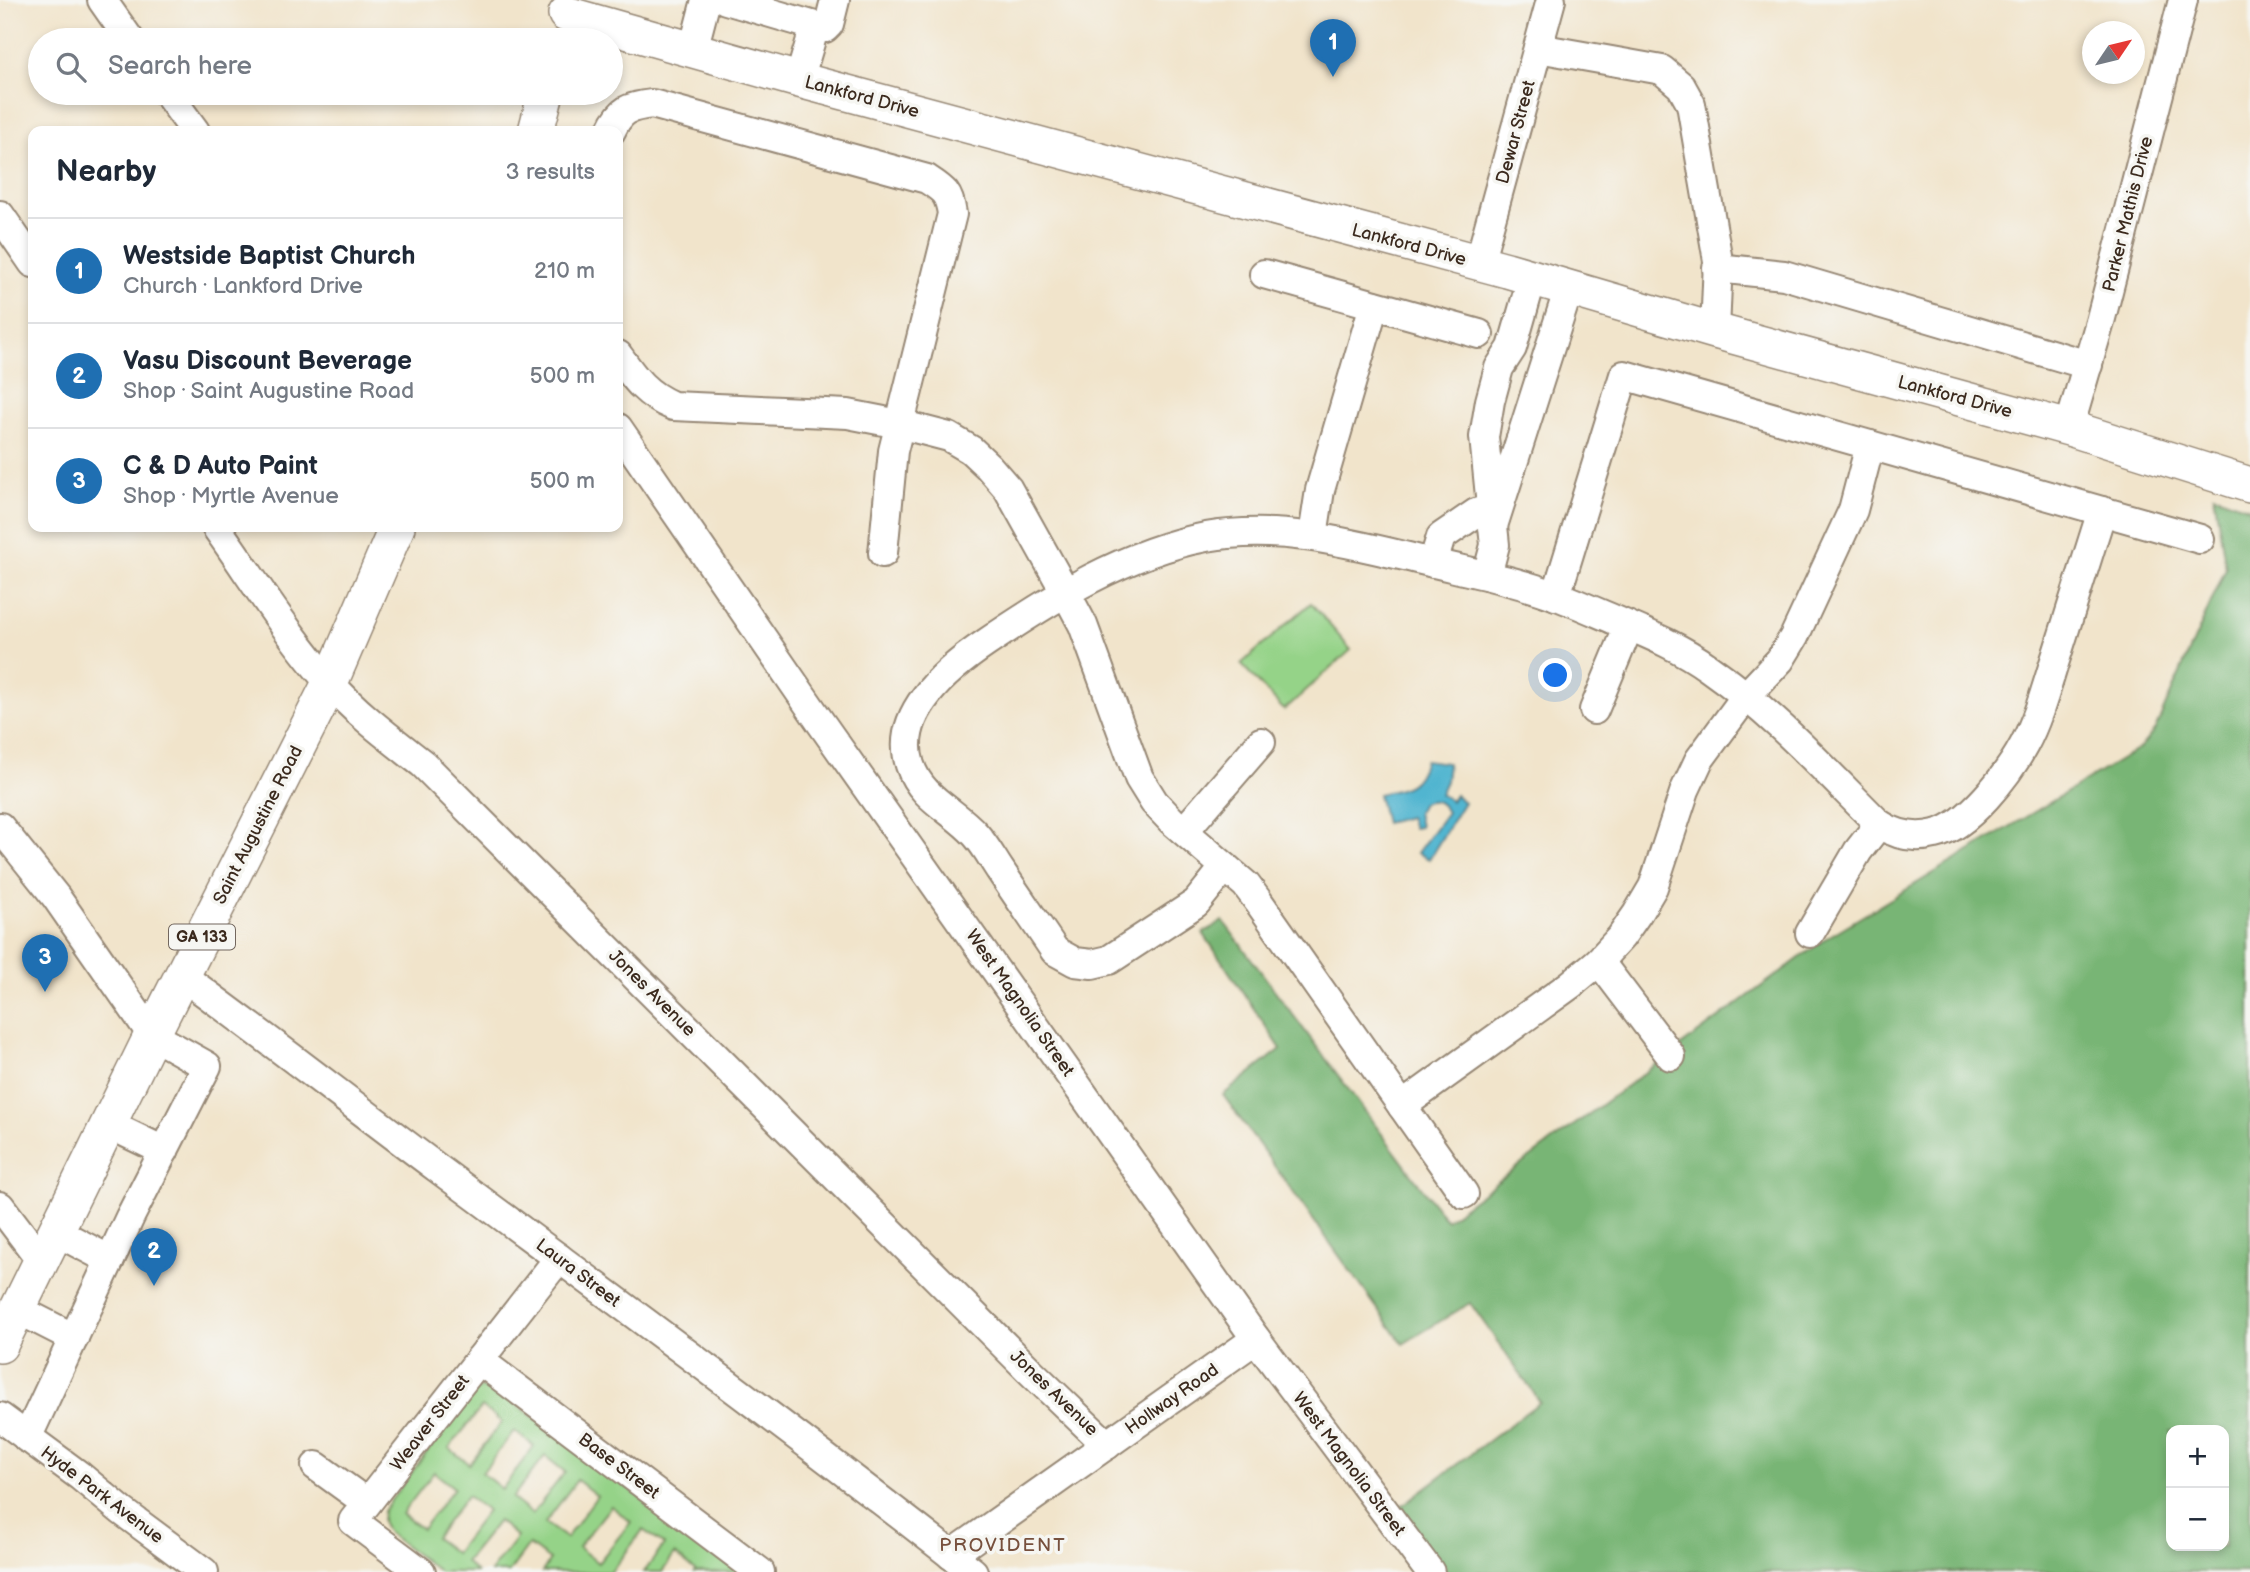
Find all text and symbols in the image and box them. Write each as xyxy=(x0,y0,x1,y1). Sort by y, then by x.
pin: 1 xyxy=(1310,19,1356,77)
north arrow xyxy=(2082,21,2145,84)
search box xyxy=(28,28,623,105)
icon: search xyxy=(52,48,90,86)
text: Search here xyxy=(108,51,252,82)
street label: Lankford Drive xyxy=(802,72,922,122)
street label: Dewar Street xyxy=(1492,78,1540,186)
street label: Parker Mathis Drive xyxy=(2099,134,2158,294)
text: Nearby xyxy=(56,154,156,190)
text: 3 results xyxy=(506,158,595,186)
street label: Lankford Drive xyxy=(1349,220,1469,270)
text: Westside Baptist Church xyxy=(123,241,415,272)
text: 1 xyxy=(74,257,84,285)
text: 210 m xyxy=(534,257,595,285)
text: Church · Lankford Drive xyxy=(123,272,363,300)
text: Vasu Discount Beverage xyxy=(123,346,412,377)
text: 2 xyxy=(72,362,86,390)
text: 500 m xyxy=(530,362,595,390)
street label: Lankford Drive xyxy=(1895,372,2015,422)
text: Shop · Saint Augustine Road xyxy=(123,377,414,405)
text: C & D Auto Paint xyxy=(123,451,318,482)
text: 3 xyxy=(72,467,86,495)
text: 500 m xyxy=(530,467,595,495)
text: Shop · Myrtle Avenue xyxy=(123,482,339,510)
your location xyxy=(1538,658,1572,692)
street label: Saint Augustine Road xyxy=(209,742,307,908)
road number: GA 133 xyxy=(169,925,235,950)
street label: West Magnolia Street xyxy=(961,926,1079,1081)
pin: 3 xyxy=(22,934,68,992)
street label: Jones Avenue xyxy=(604,945,700,1041)
pin: 2 xyxy=(131,1228,177,1286)
street label: Laura Street xyxy=(532,1234,625,1312)
street label: Jones Avenue xyxy=(1006,1346,1103,1440)
street label: Hollway Road xyxy=(1121,1359,1223,1439)
street label: Weaver Street xyxy=(386,1371,474,1475)
street label: West Magnolia Street xyxy=(1288,1388,1410,1540)
map controls xyxy=(2166,1425,2229,1551)
button: + xyxy=(2166,1425,2229,1488)
street label: Base Street xyxy=(574,1429,664,1504)
street label: Hyde Park Avenue xyxy=(37,1442,168,1548)
button: − xyxy=(2166,1488,2229,1551)
district label: PROVIDENT xyxy=(939,1534,1067,1557)

